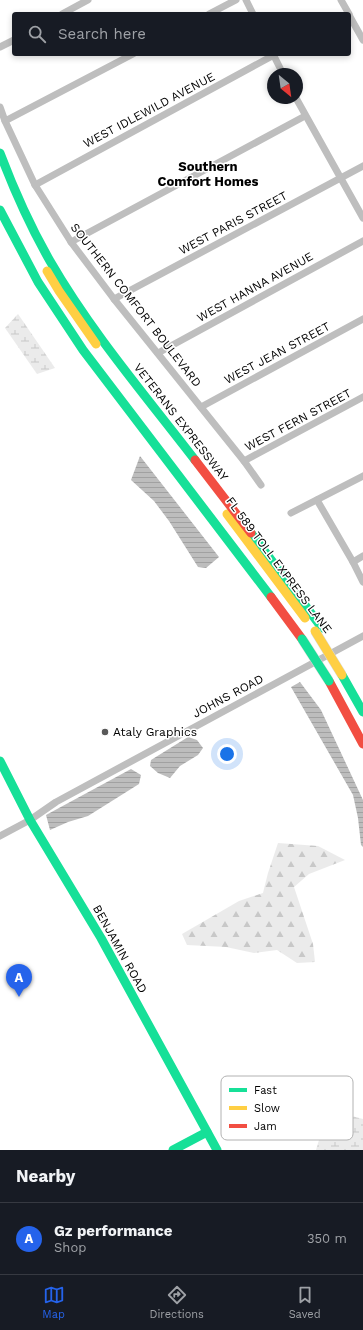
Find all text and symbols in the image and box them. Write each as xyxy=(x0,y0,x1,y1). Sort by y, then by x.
search box xyxy=(12,12,351,56)
icon: search xyxy=(26,23,48,45)
text: Search here xyxy=(58,25,146,43)
north arrow xyxy=(267,68,303,104)
street label: WEST IDLEWILD AVENUE xyxy=(81,69,217,151)
district label: Southern Comfort Homes xyxy=(158,159,259,189)
street label: WEST PARIS STREET xyxy=(176,189,290,257)
street label: SOUTHERN COMFORT BOULEVARD xyxy=(68,220,204,390)
street label: WEST HANNA AVENUE xyxy=(195,249,316,325)
street label: WEST JEAN STREET xyxy=(222,319,332,387)
street label: VETERANS EXPRESSWAY xyxy=(131,361,231,484)
street label: WEST FERN STREET xyxy=(242,386,354,454)
street label: FL 589 TOLL EXPRESS LANE xyxy=(223,494,335,636)
street label: JOHNS ROAD xyxy=(190,671,266,721)
place label: Ataly Graphics xyxy=(113,725,197,739)
marker: Ataly Graphics xyxy=(100,727,110,737)
your location xyxy=(217,744,237,764)
street label: BENJAMIN ROAD xyxy=(90,902,150,996)
pin: A xyxy=(6,964,32,997)
legend xyxy=(221,1076,353,1140)
text: Fast xyxy=(254,1084,277,1097)
text: Slow xyxy=(254,1102,280,1115)
text: Jam xyxy=(254,1120,277,1133)
text: Nearby xyxy=(16,1166,75,1186)
text: Gz performance xyxy=(54,1222,172,1240)
text: A xyxy=(25,1231,33,1246)
text: 350 m xyxy=(307,1231,347,1246)
text: Shop xyxy=(54,1240,86,1255)
tab: Map xyxy=(42,1284,65,1321)
tab: Directions xyxy=(150,1284,204,1321)
tab: Saved xyxy=(289,1284,321,1321)

